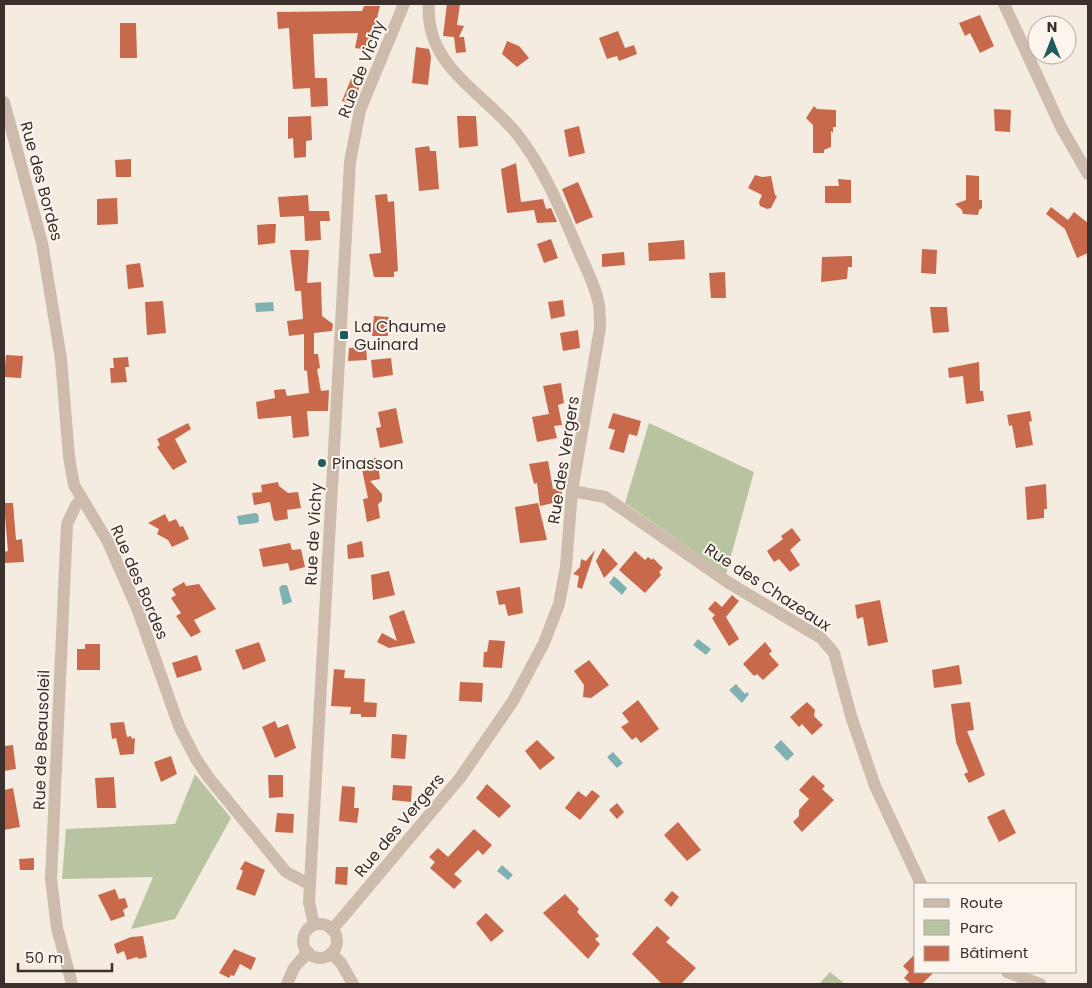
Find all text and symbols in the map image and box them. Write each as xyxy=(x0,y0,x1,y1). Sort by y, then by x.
north arrow xyxy=(1027,15,1077,65)
street label: Rue de Vichy xyxy=(332,17,391,121)
text: N xyxy=(1047,17,1057,37)
street label: Rue des Bordes xyxy=(15,119,68,243)
place label: La Chaume Guinard xyxy=(354,315,446,356)
marker: La Chaume Guinard xyxy=(338,329,350,341)
street label: Rue des Vergers xyxy=(542,394,585,526)
place label: Pinasson xyxy=(332,452,403,475)
marker: Pinasson xyxy=(316,457,328,469)
street label: Rue de Vichy xyxy=(299,482,328,586)
street label: Rue des Bordes xyxy=(105,521,174,643)
street label: Rue des Chazeaux xyxy=(700,538,836,637)
street label: Rue de Beausoleil xyxy=(28,670,55,811)
street label: Rue des Vergers xyxy=(349,768,450,882)
legend xyxy=(914,883,1077,973)
text: Route xyxy=(960,892,1003,913)
text: Parc xyxy=(960,917,994,938)
scale bar xyxy=(18,940,111,972)
text: Bâtiment xyxy=(960,942,1028,963)
text: 50 m xyxy=(25,947,63,968)

